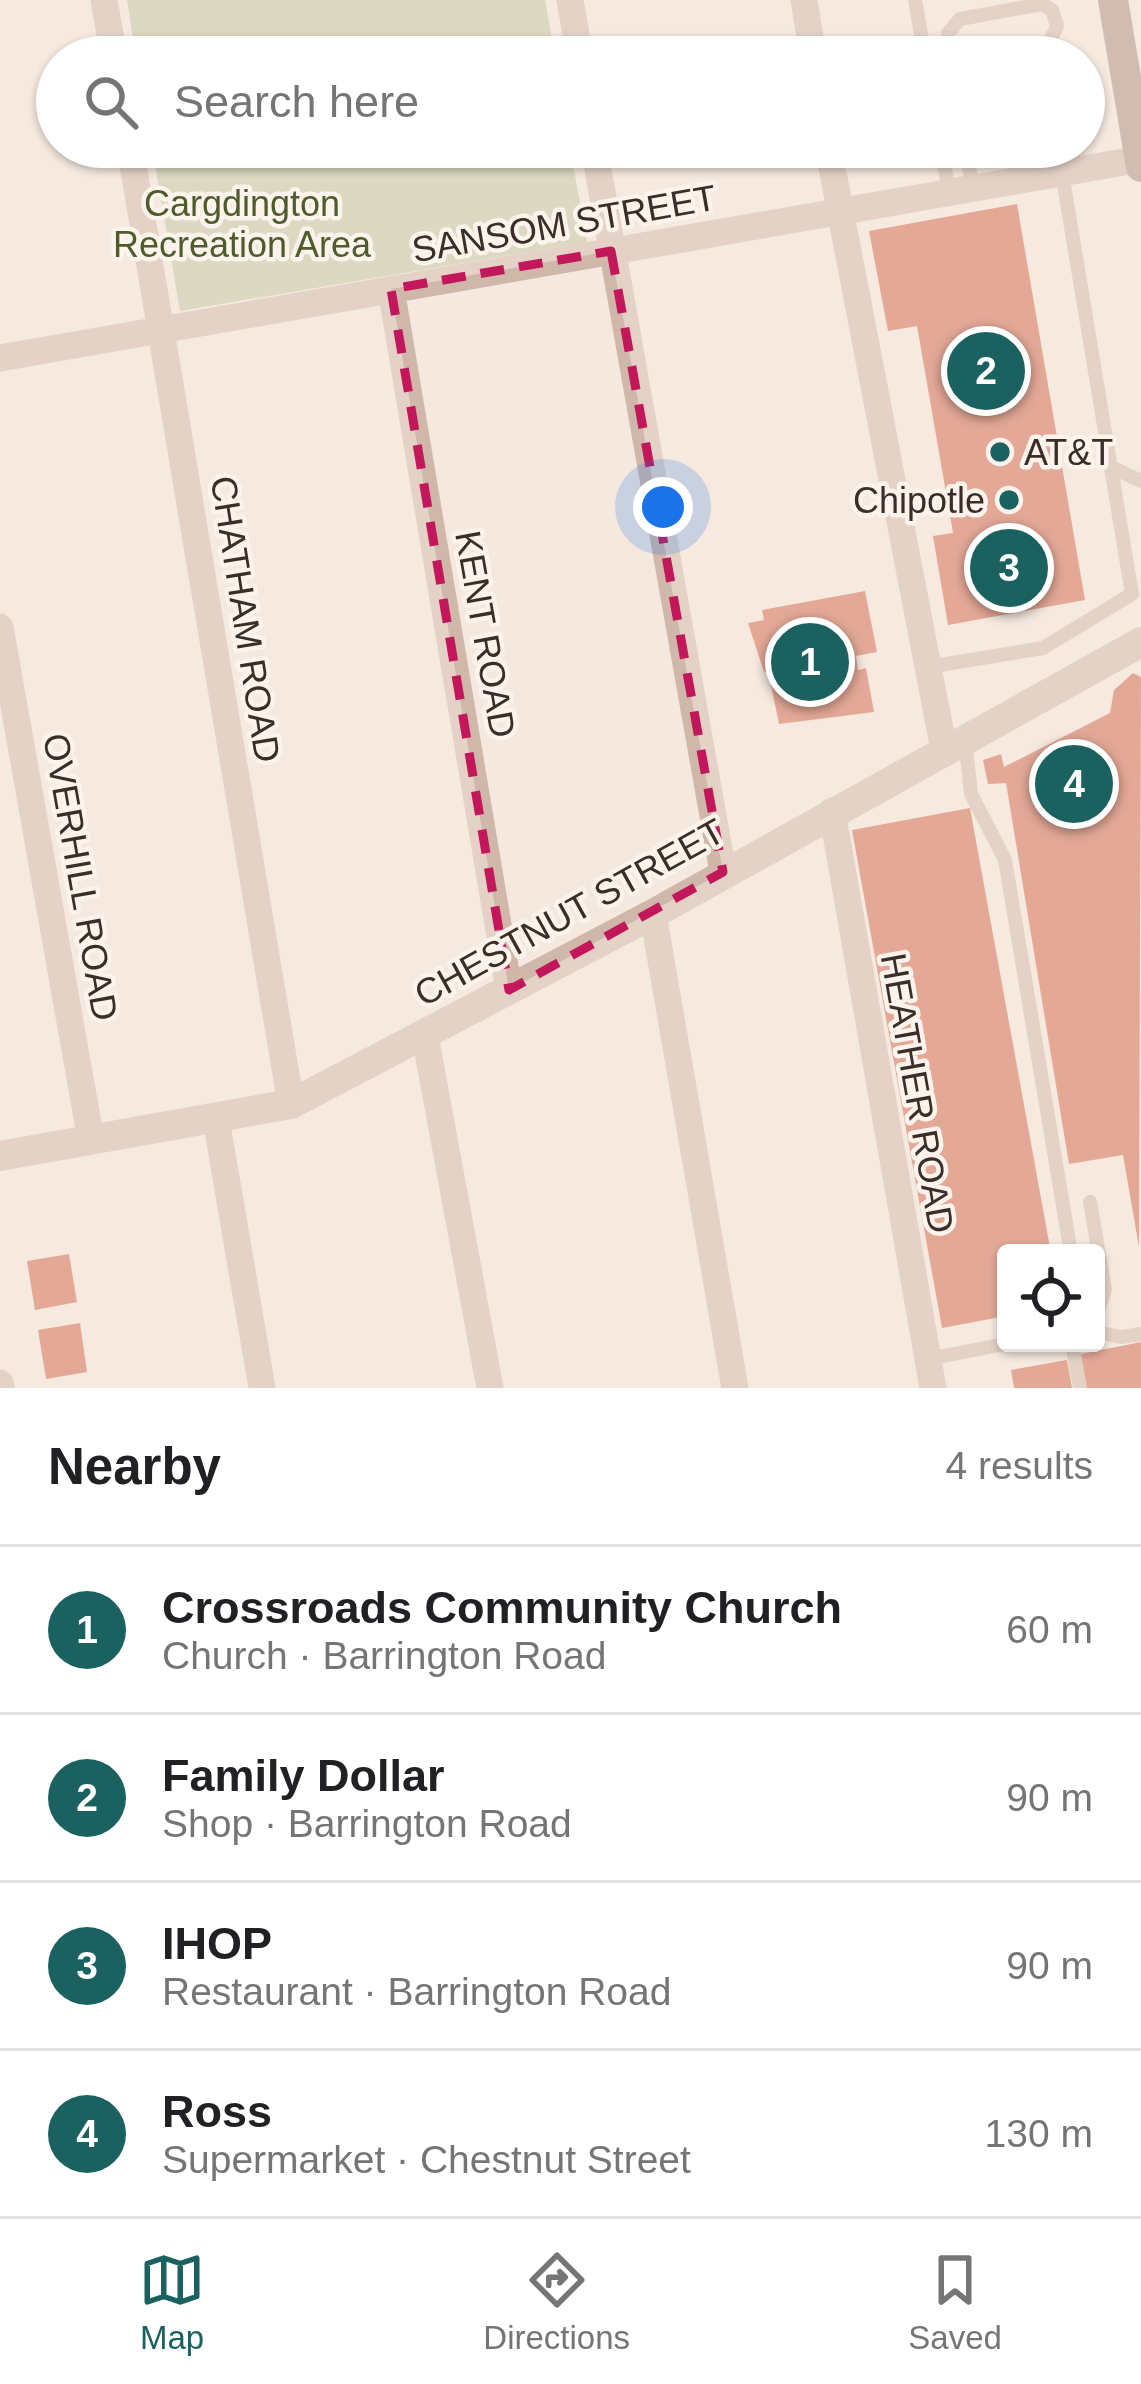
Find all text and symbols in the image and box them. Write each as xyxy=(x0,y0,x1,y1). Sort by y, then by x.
search box xyxy=(36,36,1105,168)
icon: search xyxy=(78,69,144,135)
text: Search here xyxy=(174,76,419,127)
street label: SANSOM STREET xyxy=(409,177,719,270)
park label: Cargdington Recreation Area xyxy=(113,183,372,265)
pin: 2 xyxy=(947,326,1025,416)
place label: AT&T xyxy=(1024,432,1113,473)
marker: AT&T xyxy=(987,439,1013,465)
street label: CHATHAM ROAD xyxy=(203,473,288,765)
your location xyxy=(633,477,693,537)
place label: Chipotle xyxy=(853,480,985,521)
marker: Chipotle xyxy=(996,487,1022,513)
pin: 3 xyxy=(970,523,1048,613)
street label: KENT ROAD xyxy=(447,527,524,741)
pin: 1 xyxy=(771,617,849,707)
street label: OVERHILL ROAD xyxy=(35,730,126,1024)
pin: 4 xyxy=(1035,739,1113,829)
street label: CHESTNUT STREET xyxy=(407,810,731,1015)
street label: HEATHER ROAD xyxy=(873,950,962,1236)
map controls xyxy=(997,1244,1105,1352)
button: locate xyxy=(997,1244,1105,1352)
text: Nearby xyxy=(48,1438,221,1495)
text: 4 results xyxy=(946,1444,1093,1487)
text: Crossroads Community Church xyxy=(162,1582,842,1633)
text: 1 xyxy=(76,1608,98,1651)
text: 60 m xyxy=(1006,1608,1093,1651)
text: Church · Barrington Road xyxy=(162,1634,606,1677)
text: Family Dollar xyxy=(162,1750,445,1801)
text: 2 xyxy=(76,1776,98,1819)
text: 90 m xyxy=(1006,1776,1093,1819)
text: Shop · Barrington Road xyxy=(162,1802,572,1845)
text: IHOP xyxy=(162,1918,272,1969)
text: 3 xyxy=(76,1944,98,1987)
text: 90 m xyxy=(1006,1944,1093,1987)
text: Restaurant · Barrington Road xyxy=(162,1970,671,2013)
text: Ross xyxy=(162,2086,272,2137)
text: 4 xyxy=(76,2112,98,2155)
text: 130 m xyxy=(985,2112,1093,2155)
text: Supermarket · Chestnut Street xyxy=(162,2138,691,2181)
tab: Map xyxy=(139,2247,205,2357)
tab: Directions xyxy=(483,2247,630,2357)
tab: Saved xyxy=(908,2247,1002,2357)

